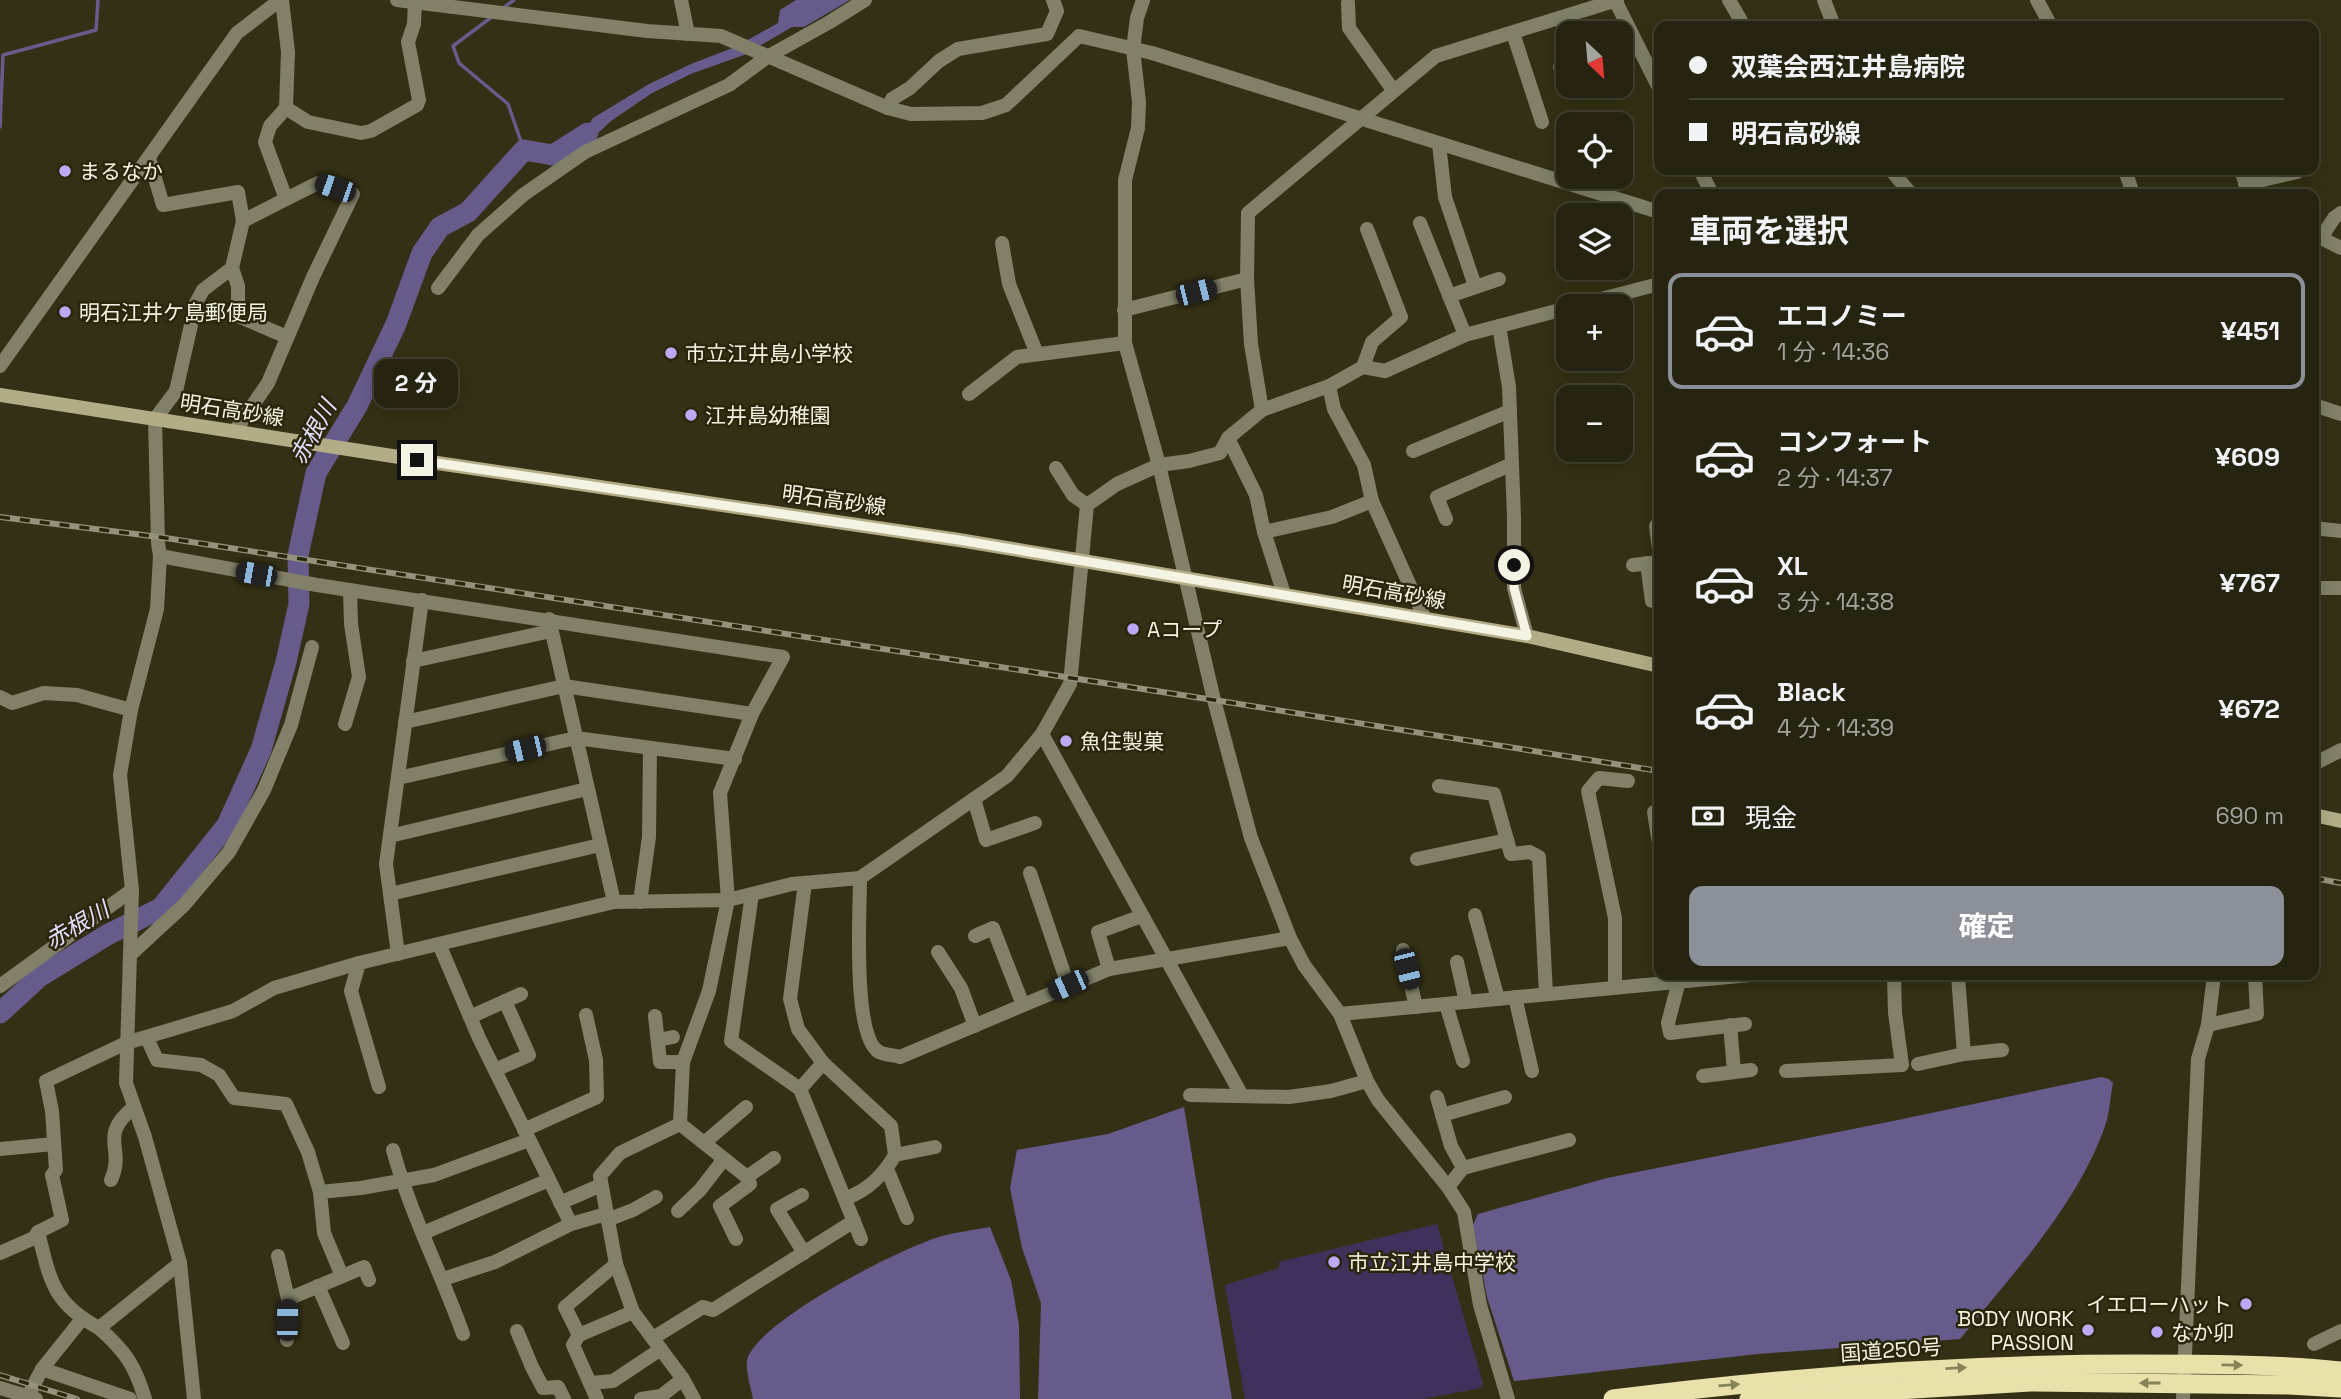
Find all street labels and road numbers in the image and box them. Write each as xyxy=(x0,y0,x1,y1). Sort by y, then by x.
street label: 明石高砂線 xyxy=(178,388,286,432)
street label: 明石高砂線 xyxy=(780,479,888,521)
street label: 明石高砂線 xyxy=(1340,570,1448,614)
street label: 国道250号 xyxy=(1839,1333,1943,1367)

